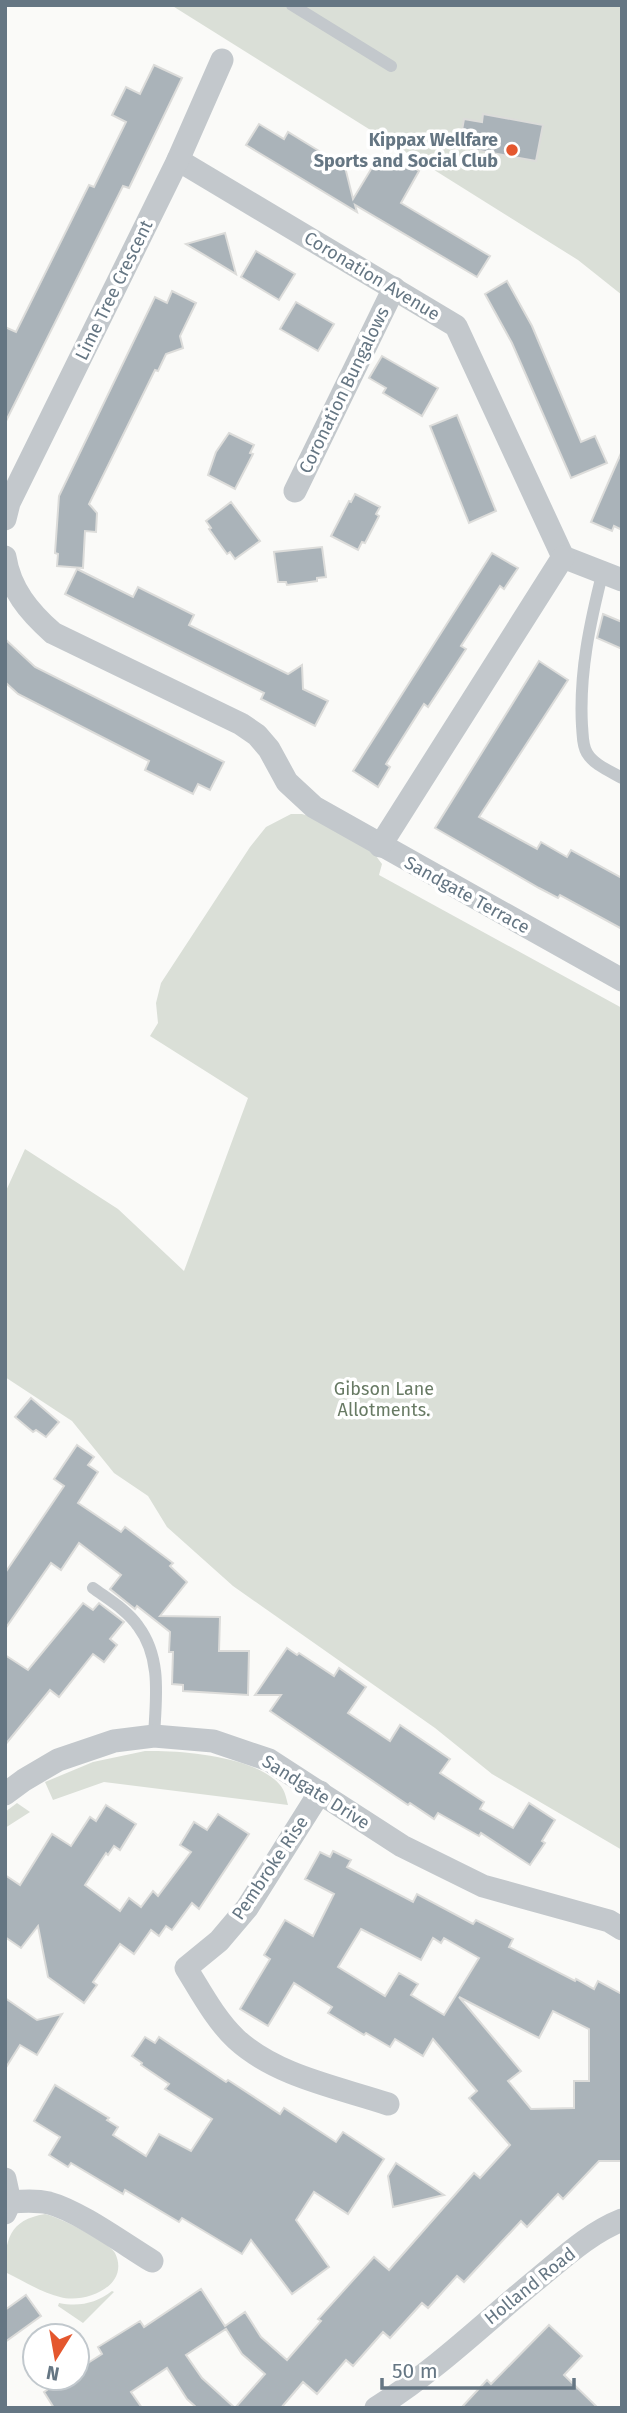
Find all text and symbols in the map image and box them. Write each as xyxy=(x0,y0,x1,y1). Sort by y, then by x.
place label: Kippax Wellfare Sports and Social Club xyxy=(314,129,498,172)
marker: Kippax Wellfare Sports and Social Club xyxy=(504,142,520,158)
street label: Lime Tree Crescent xyxy=(71,216,158,364)
street label: Coronation Avenue xyxy=(300,227,444,325)
street label: Coronation Bungalows xyxy=(294,303,394,477)
street label: Sandgate Terrace xyxy=(401,851,533,939)
park label: Gibson Lane Allotments. xyxy=(334,1378,434,1421)
street label: Sandgate Drive xyxy=(258,1750,374,1834)
street label: Pembroke Rise xyxy=(227,1812,313,1924)
street label: Holland Road xyxy=(480,2243,580,2329)
north arrow xyxy=(21,2322,91,2392)
scale bar xyxy=(382,2346,574,2390)
text: 50 m xyxy=(392,2358,438,2384)
text: N xyxy=(44,2361,61,2386)

